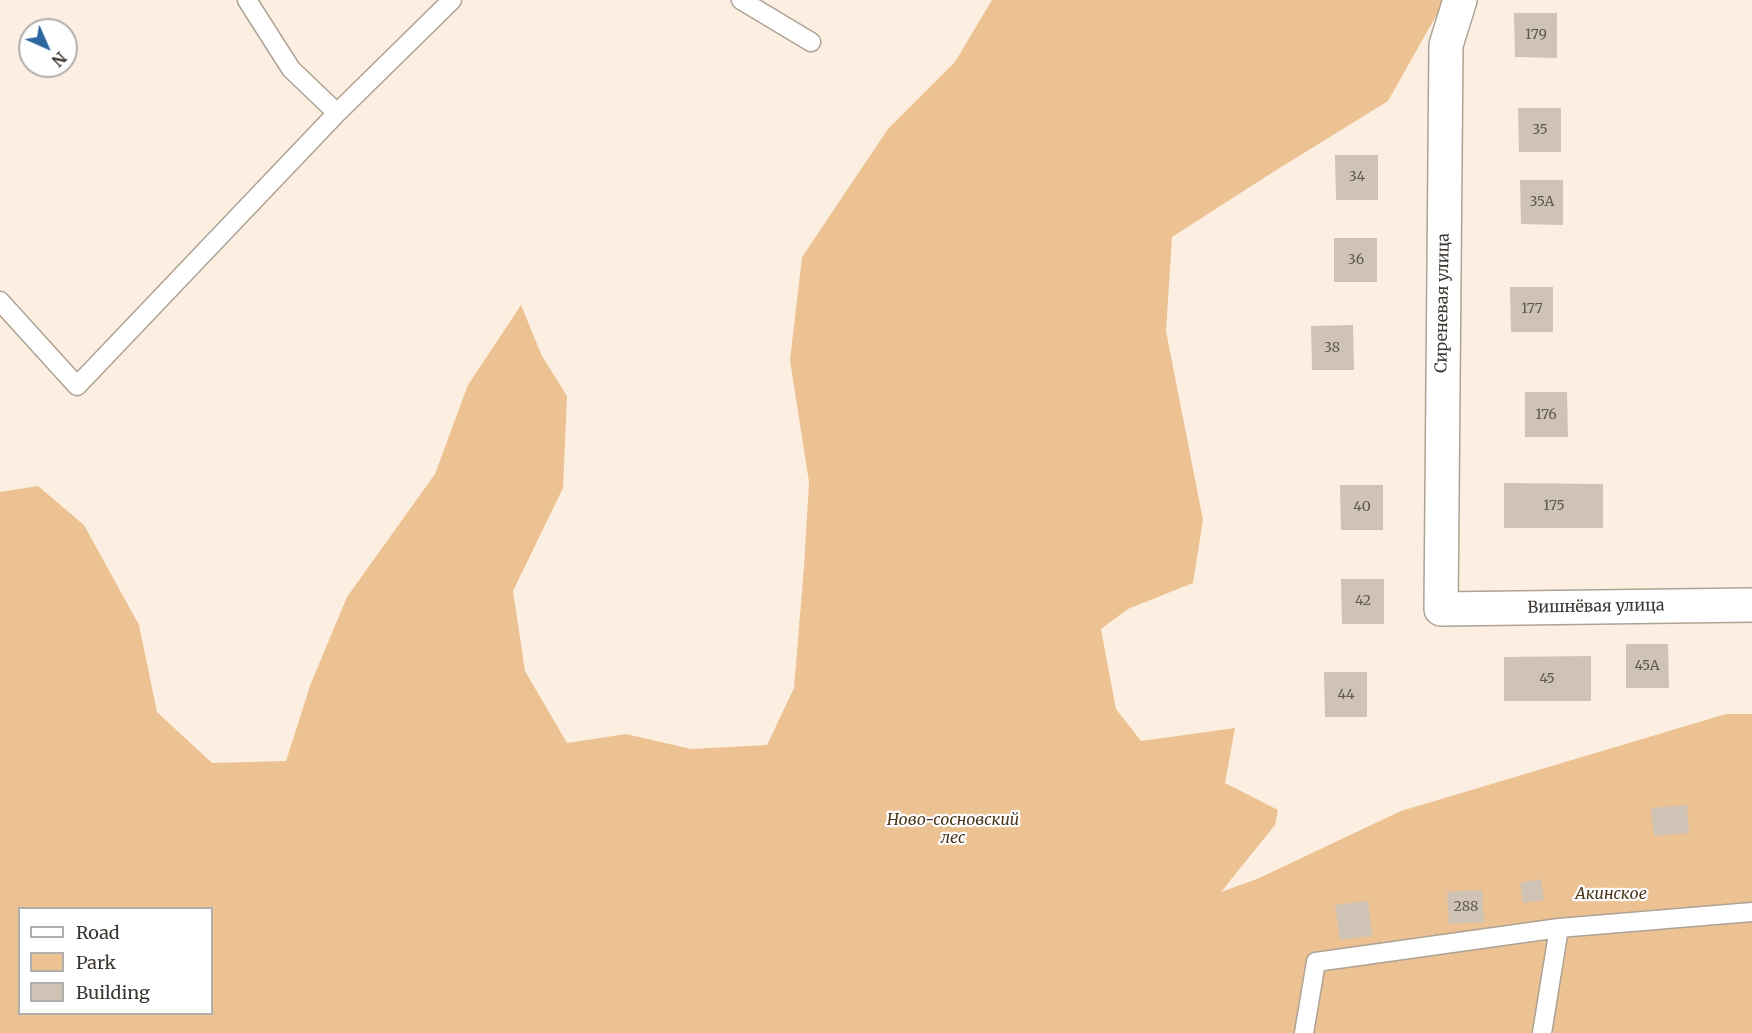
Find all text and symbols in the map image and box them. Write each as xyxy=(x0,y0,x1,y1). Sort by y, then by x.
north arrow xyxy=(18,18,78,78)
house number: 179 xyxy=(1525,27,1547,43)
text: N xyxy=(48,48,71,71)
house number: 35 xyxy=(1532,122,1548,138)
house number: 34 xyxy=(1349,169,1365,185)
house number: 35А xyxy=(1530,194,1554,210)
street label: Сиреневая улица xyxy=(1432,233,1454,373)
house number: 36 xyxy=(1348,252,1364,268)
house number: 177 xyxy=(1521,301,1543,317)
house number: 38 xyxy=(1324,340,1340,356)
house number: 176 xyxy=(1535,407,1557,423)
house number: 175 xyxy=(1543,498,1565,514)
house number: 40 xyxy=(1353,499,1371,515)
house number: 42 xyxy=(1355,593,1371,609)
street label: Вишнёвая улица xyxy=(1527,596,1665,618)
house number: 45А xyxy=(1634,658,1660,674)
house number: 45 xyxy=(1539,671,1555,687)
house number: 44 xyxy=(1337,687,1355,703)
park label: Ново-сосновский лес xyxy=(887,810,1019,848)
park label: Акинское xyxy=(1575,884,1647,904)
house number: 288 xyxy=(1454,899,1478,915)
legend xyxy=(18,907,213,1015)
text: Road xyxy=(76,921,120,944)
text: Park xyxy=(76,951,116,974)
text: Building xyxy=(76,981,150,1004)

